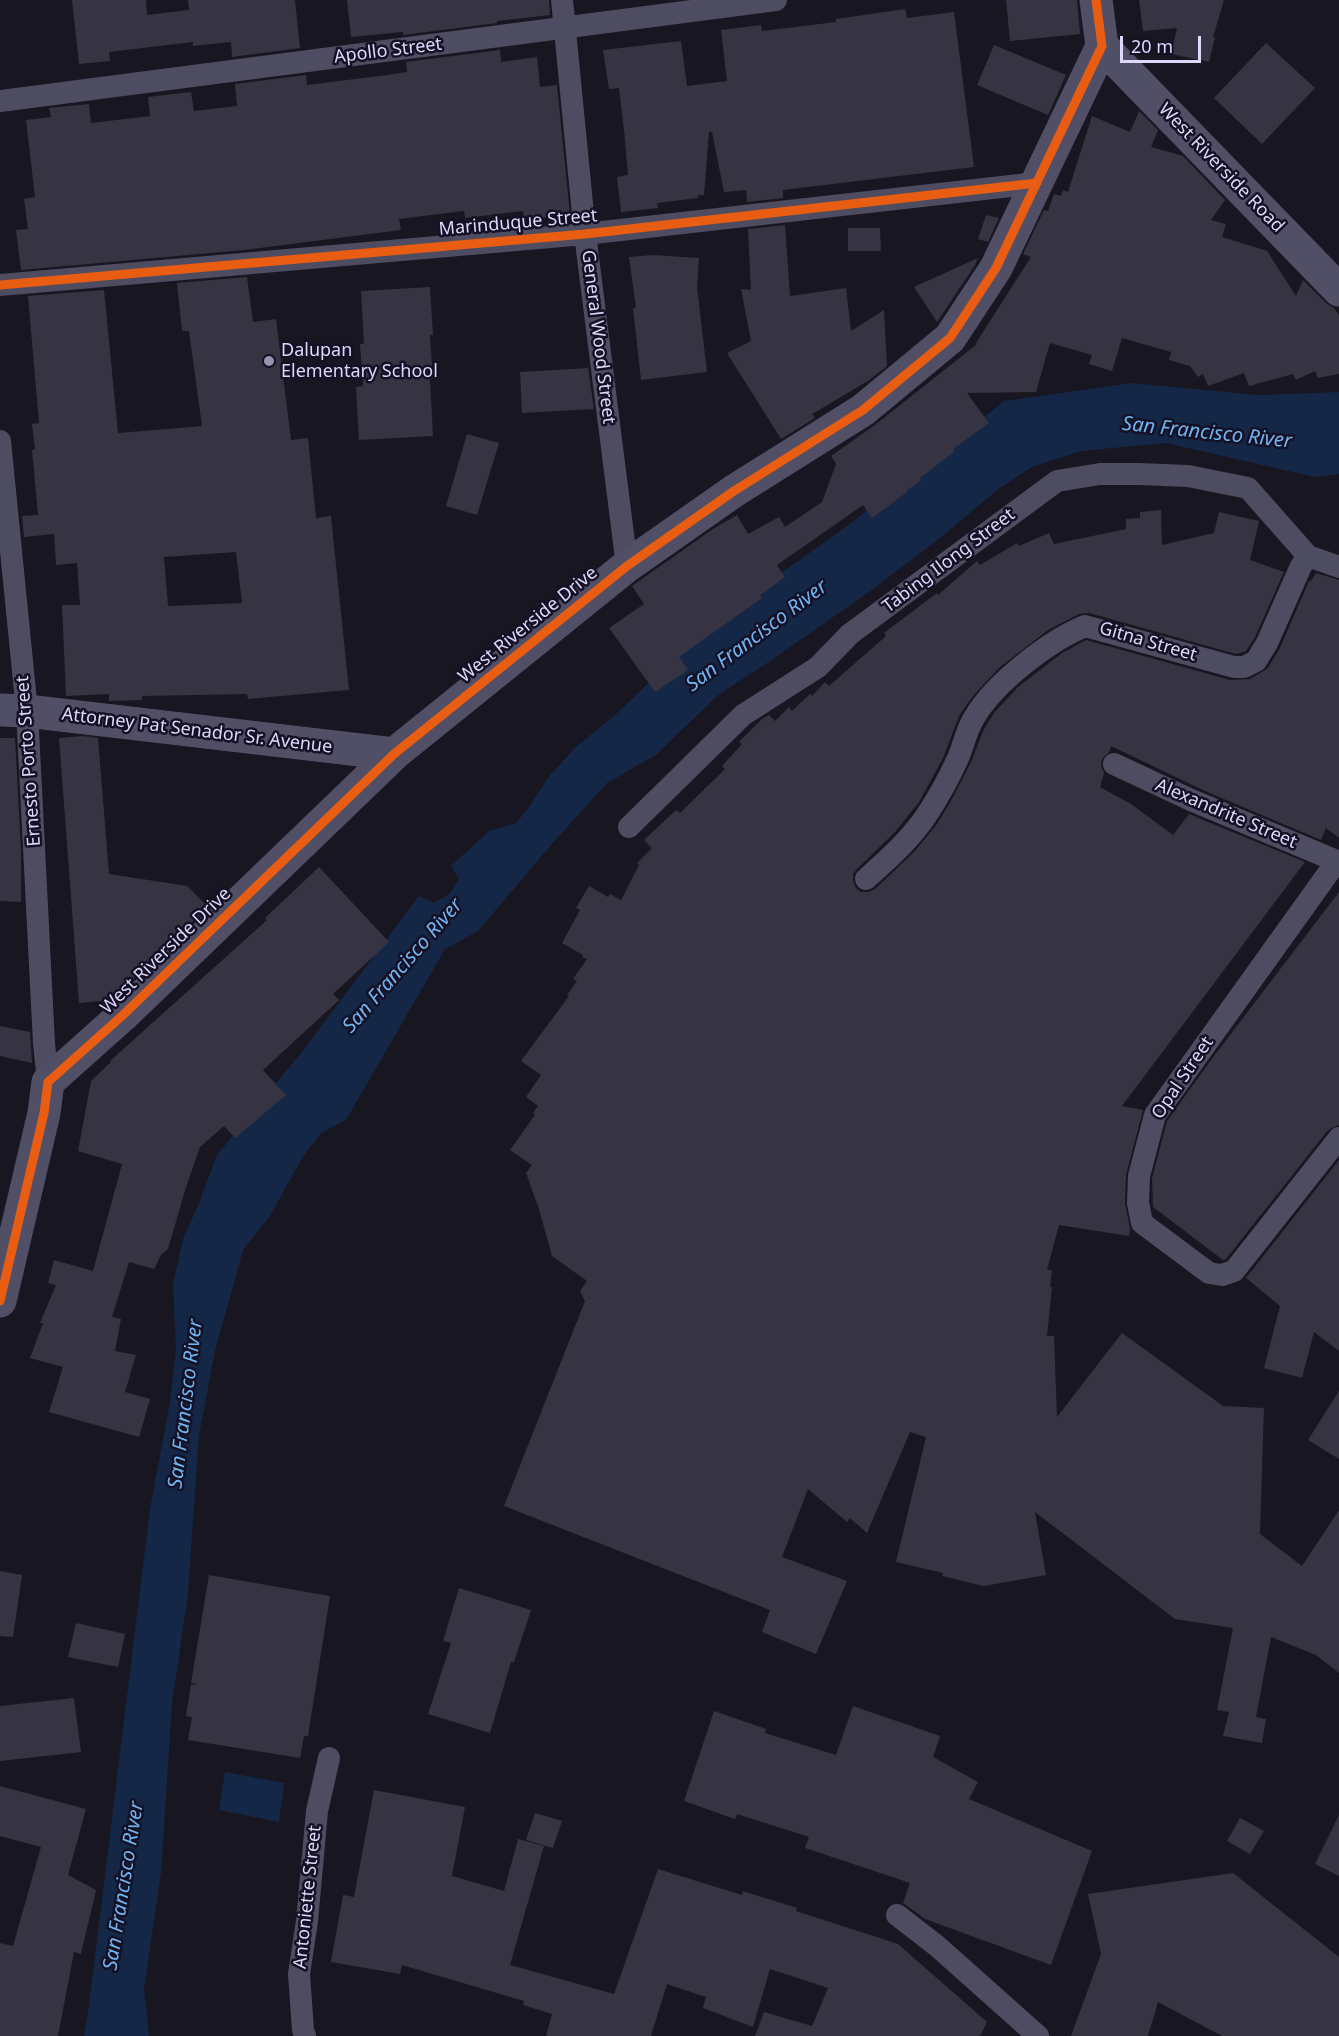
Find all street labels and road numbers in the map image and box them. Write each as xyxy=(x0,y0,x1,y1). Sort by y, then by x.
street label: Apollo Street xyxy=(333,34,443,68)
street label: West Riverside Road xyxy=(1154,99,1288,237)
street label: Marinduque Street xyxy=(438,205,598,241)
street label: General Wood Street xyxy=(577,249,619,425)
street label: Tabing Ilong Street xyxy=(879,504,1019,618)
street label: West Riverside Drive xyxy=(454,562,602,688)
street label: Gitna Street xyxy=(1097,618,1199,666)
street label: Ernesto Porto Street xyxy=(12,675,46,847)
street label: Attorney Pat Senador Sr. Avenue xyxy=(61,704,333,758)
street label: Alexandrite Street xyxy=(1152,774,1300,854)
street label: West Riverside Drive xyxy=(96,883,236,1019)
street label: Opal Street xyxy=(1148,1033,1218,1123)
street label: Antoniette Street xyxy=(290,1824,326,1970)

